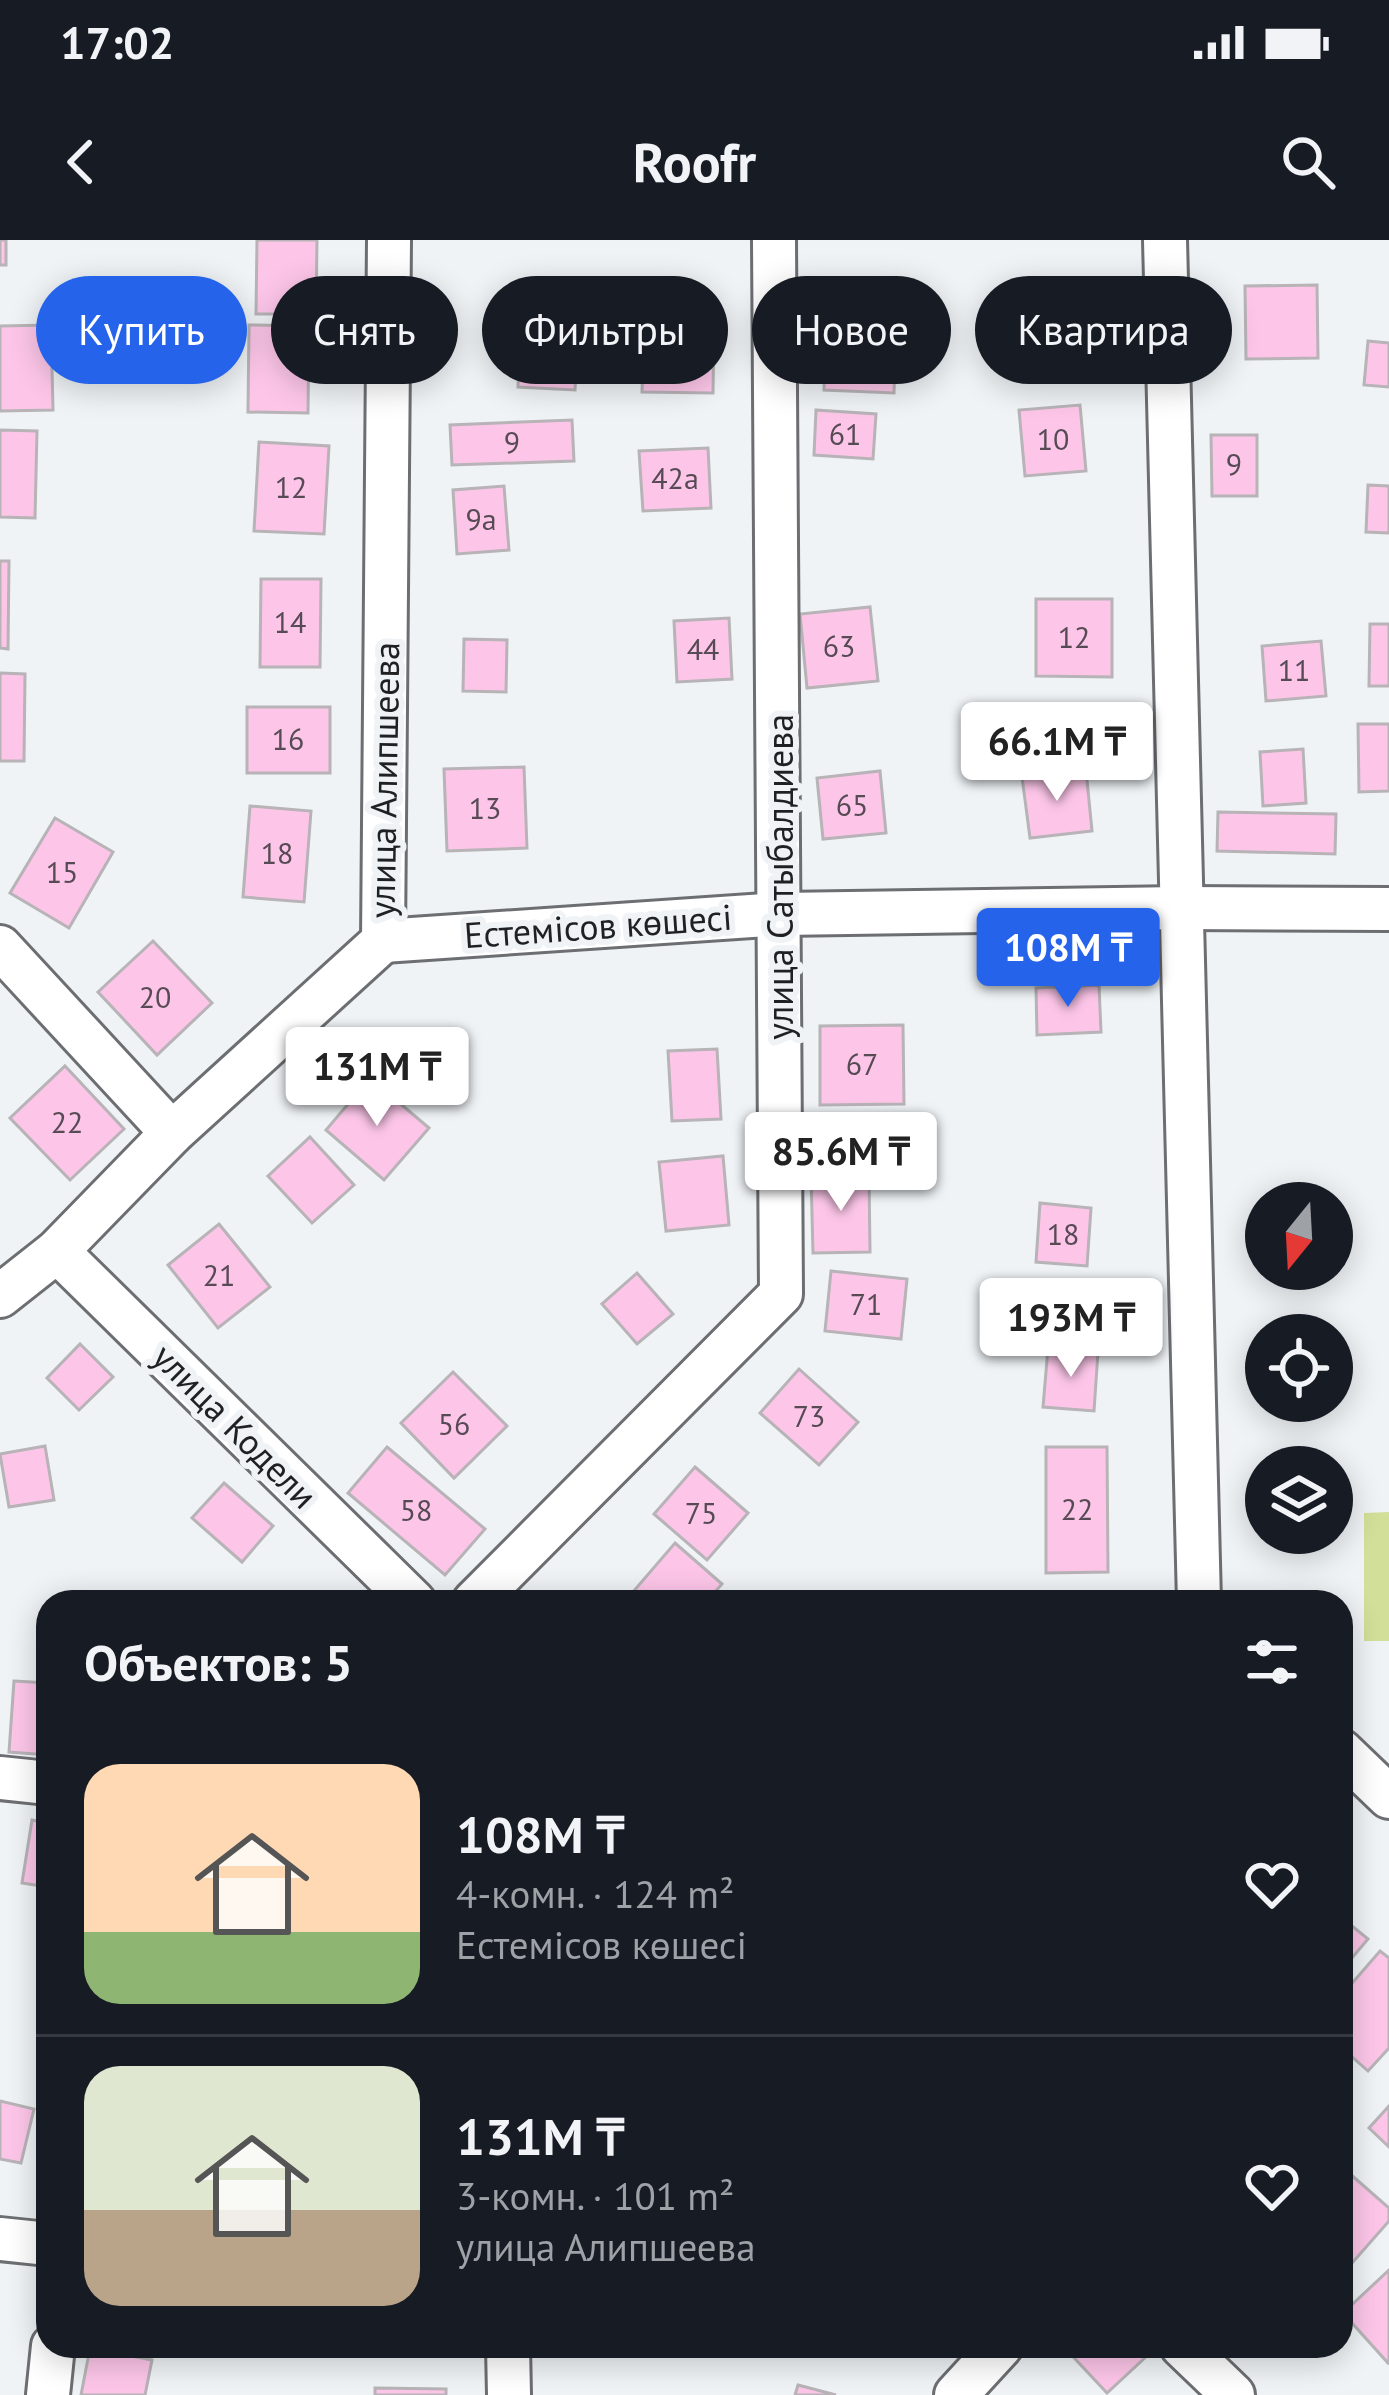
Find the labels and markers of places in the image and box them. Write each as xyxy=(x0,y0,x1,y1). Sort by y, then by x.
pin: 66.1M ₸ xyxy=(946,702,1168,804)
pin: 108M ₸ xyxy=(970,908,1166,1010)
pin: 131M ₸ xyxy=(279,1027,475,1129)
pin: 85.6M ₸ xyxy=(730,1112,952,1214)
pin: 193M ₸ xyxy=(973,1278,1169,1380)

